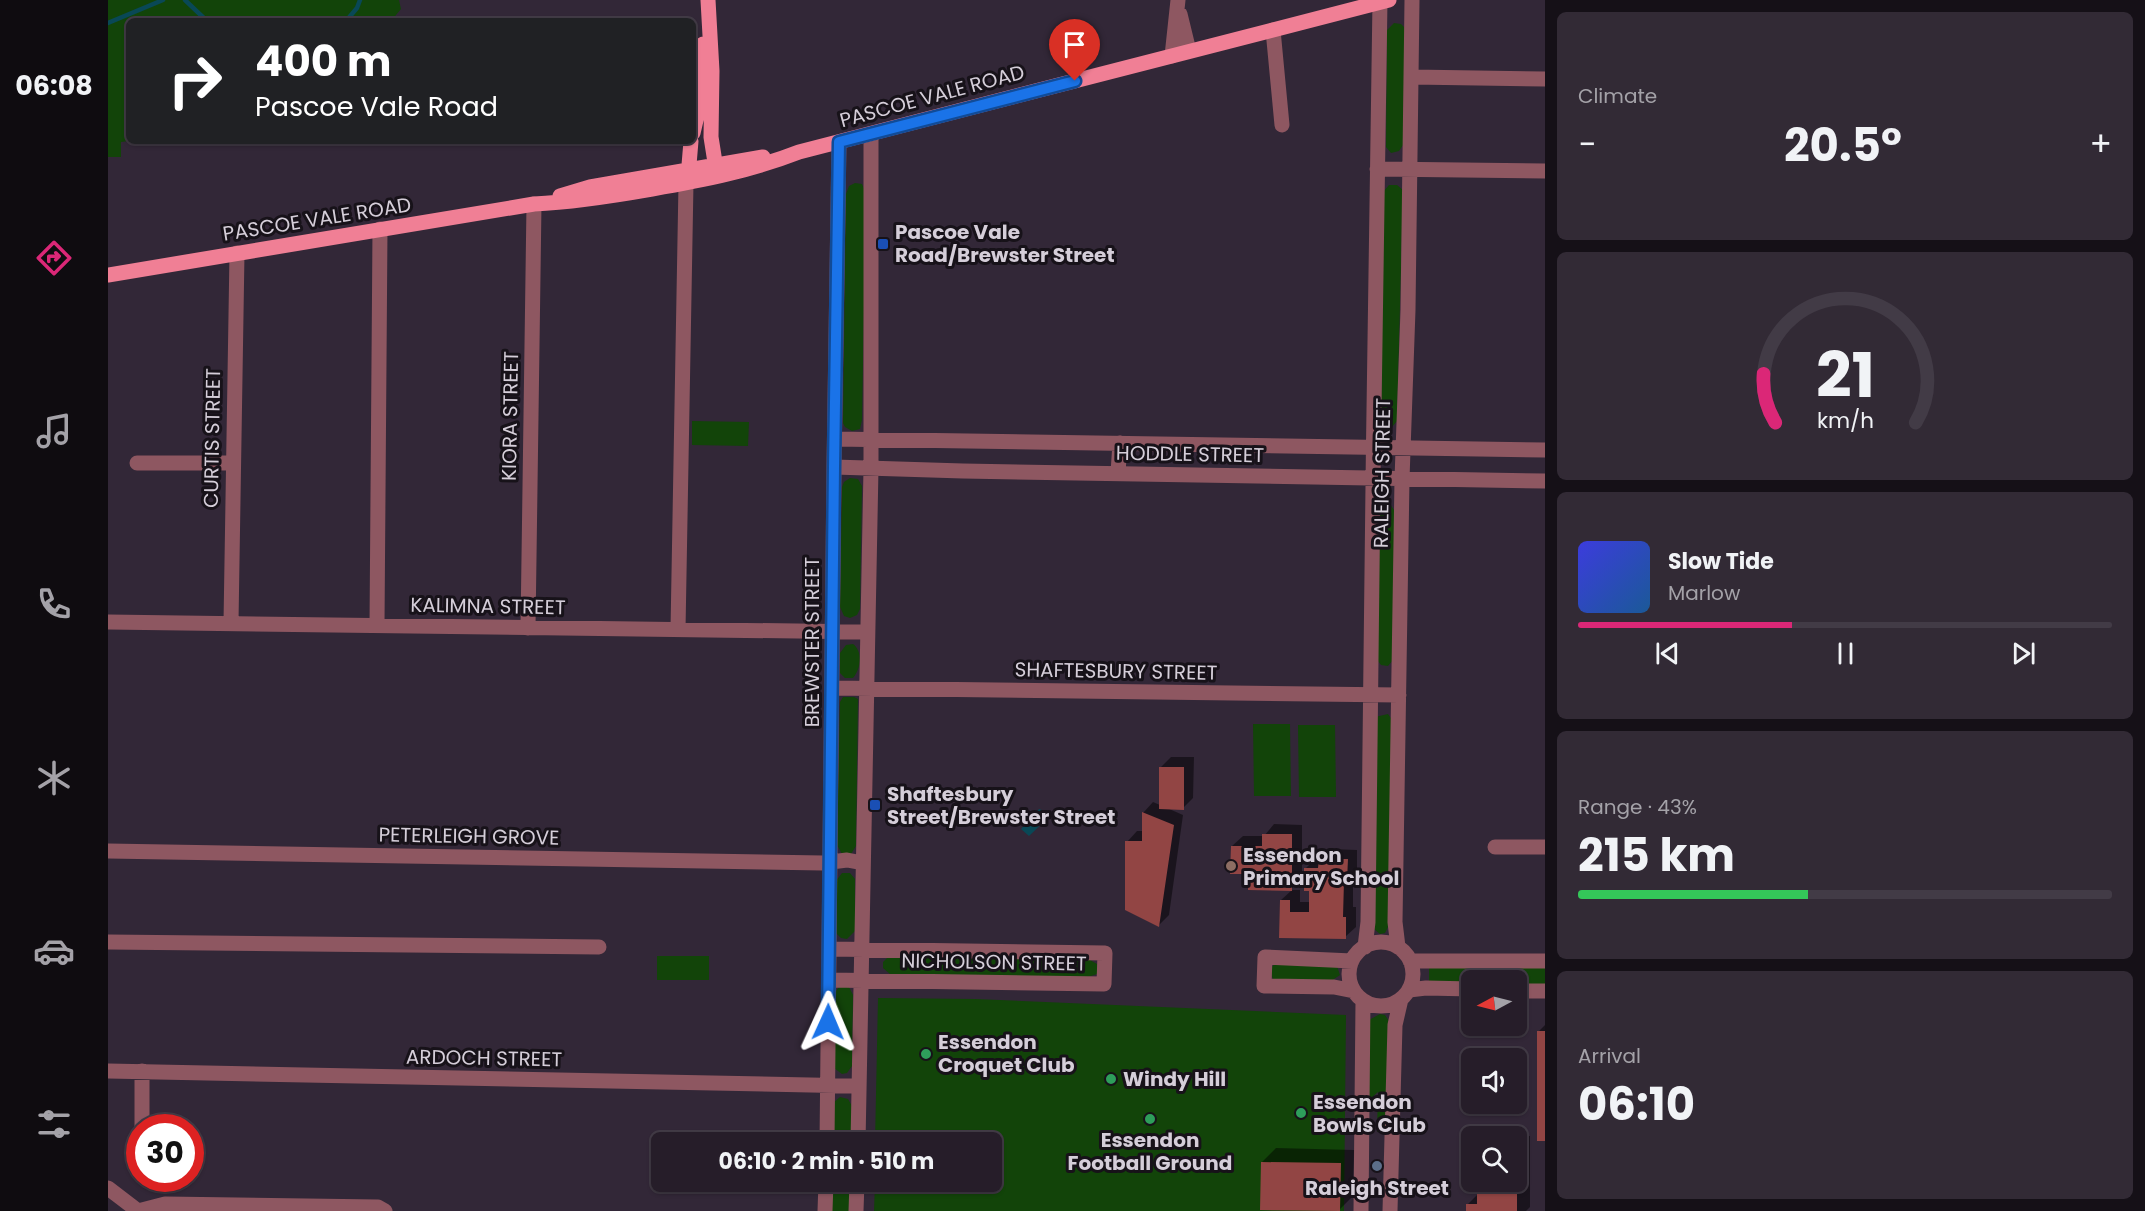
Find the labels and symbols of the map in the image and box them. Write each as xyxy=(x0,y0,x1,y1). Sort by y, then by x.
pin xyxy=(1049,19,1100,81)
street label: PASCOE VALE ROAD xyxy=(836,58,1028,134)
street label: PASCOE VALE ROAD xyxy=(221,190,413,248)
place label: Pascoe Vale Road/Brewster Street xyxy=(895,218,1115,269)
marker: Pascoe Vale Road/Brewster Street xyxy=(876,237,890,251)
street label: KIORA STREET xyxy=(495,351,525,481)
street label: CURTIS STREET xyxy=(197,368,227,508)
street label: RALEIGH STREET xyxy=(1367,397,1397,548)
street label: HODDLE STREET xyxy=(1116,439,1264,469)
street label: BREWSTER STREET xyxy=(798,557,826,727)
street label: KALIMNA STREET xyxy=(410,591,566,621)
street label: SHAFTESBURY STREET xyxy=(1014,655,1218,687)
place label: Shaftesbury Street/Brewster Street xyxy=(887,780,1115,831)
marker: Shaftesbury Street/Brewster Street xyxy=(868,798,882,812)
street label: PETERLEIGH GROVE xyxy=(378,820,560,852)
place label: Essendon Primary School xyxy=(1243,841,1399,892)
marker: Essendon Primary School xyxy=(1224,859,1238,873)
street label: NICHOLSON STREET xyxy=(901,946,1087,978)
north arrow xyxy=(1461,970,1527,1036)
position arrow xyxy=(796,990,860,1054)
place label: Essendon Croquet Club xyxy=(938,1028,1075,1079)
street label: ARDOCH STREET xyxy=(406,1043,562,1073)
marker: Essendon Croquet Club xyxy=(919,1047,933,1061)
place label: Windy Hill xyxy=(1123,1065,1226,1093)
marker: Windy Hill xyxy=(1104,1072,1118,1086)
place label: Essendon Bowls Club xyxy=(1313,1088,1426,1139)
marker: Essendon Bowls Club xyxy=(1294,1106,1308,1120)
marker: Essendon Football Ground xyxy=(1143,1112,1157,1126)
speed limit sign: 30 xyxy=(126,1114,204,1192)
place label: Essendon Football Ground xyxy=(1068,1126,1232,1177)
marker: Raleigh Street xyxy=(1370,1159,1384,1173)
place label: Raleigh Street xyxy=(1305,1174,1449,1202)

